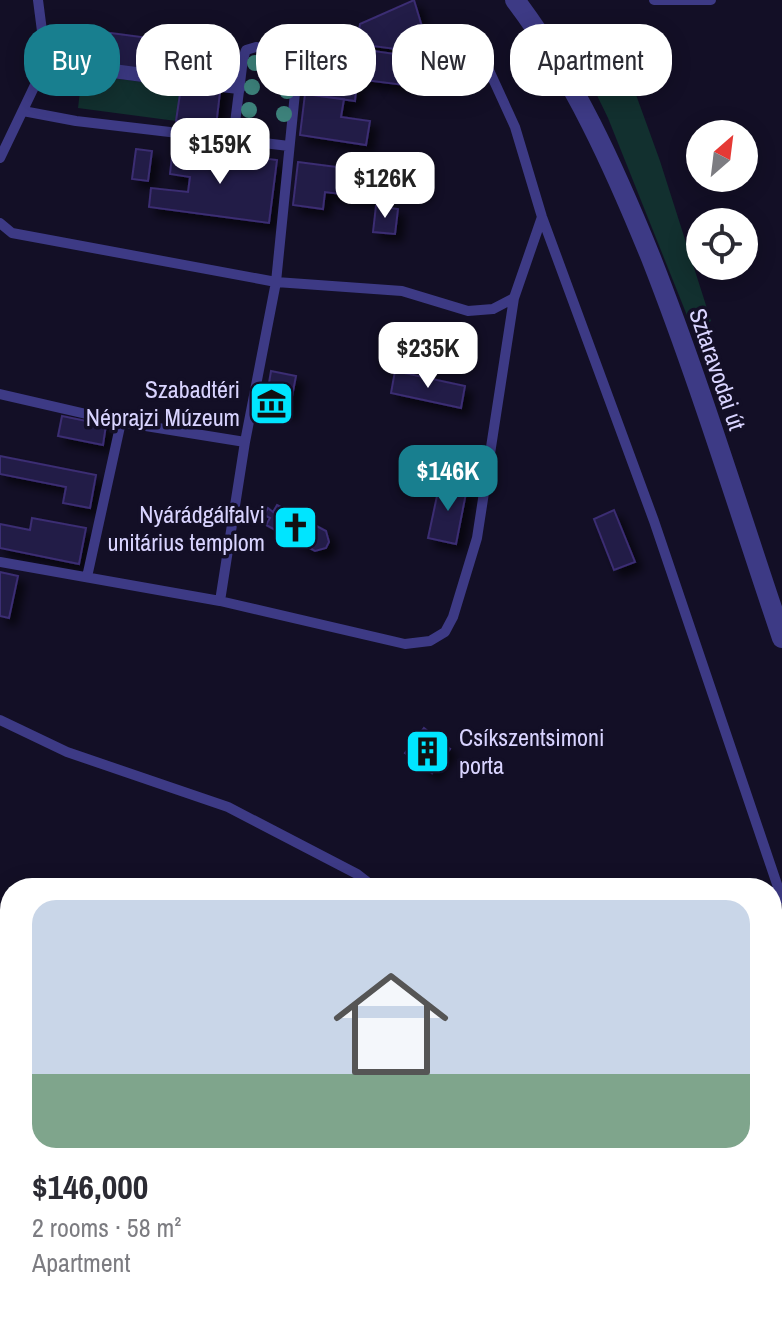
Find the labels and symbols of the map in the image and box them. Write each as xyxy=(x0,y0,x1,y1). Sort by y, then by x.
pin: $159K xyxy=(164,118,276,186)
north arrow xyxy=(686,120,758,192)
pin: $126K xyxy=(329,152,441,220)
street label: Sztaravodai út xyxy=(682,304,754,435)
pin: $235K xyxy=(372,322,484,390)
place label: Szabadtéri Néprajzi Múzeum xyxy=(86,373,240,433)
museum icon: Szabadtéri Néprajzi Múzeum xyxy=(247,379,295,427)
pin: $146K xyxy=(392,445,504,513)
place label: Nyárádgálfalvi unitárius templom xyxy=(107,498,265,558)
church icon: Nyárádgálfalvi unitárius templom xyxy=(272,504,320,552)
place label: Csíkszentsimoni porta xyxy=(459,721,604,781)
building icon: Csíkszentsimoni porta xyxy=(404,727,452,775)

